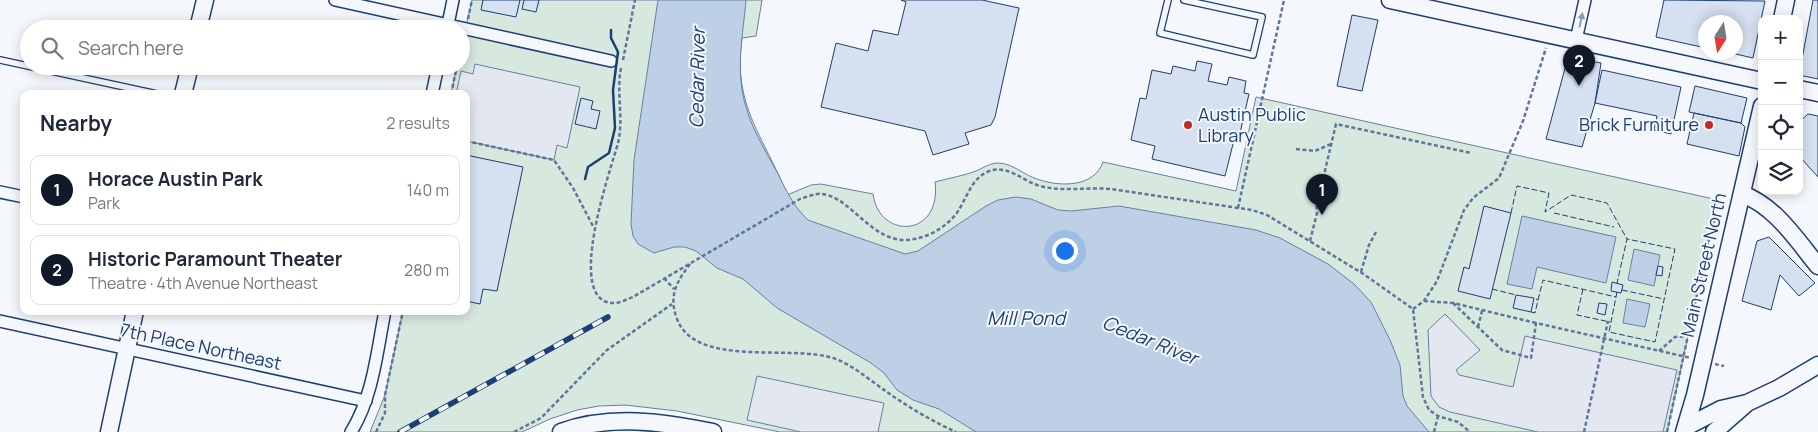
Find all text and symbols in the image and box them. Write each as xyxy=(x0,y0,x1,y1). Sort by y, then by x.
one-way arrow xyxy=(1577,13,1585,28)
north arrow xyxy=(1698,15,1743,60)
map controls xyxy=(1758,15,1803,195)
button: + xyxy=(1758,15,1803,60)
search box xyxy=(20,20,470,75)
water label: Cedar River xyxy=(683,25,711,129)
icon: search xyxy=(38,34,66,62)
text: Search here xyxy=(78,35,184,61)
pin: 2 xyxy=(1563,45,1595,86)
button: − xyxy=(1758,60,1803,105)
place label: Austin Public Library xyxy=(1198,102,1306,147)
button: locate xyxy=(1758,105,1803,150)
text: Nearby xyxy=(40,109,112,137)
text: 2 results xyxy=(386,112,450,134)
place label: Brick Furniture xyxy=(1579,112,1699,136)
marker: Austin Public Library xyxy=(1182,119,1194,131)
marker: Brick Furniture xyxy=(1703,119,1715,131)
button: layers xyxy=(1758,150,1803,195)
text: Horace Austin Park xyxy=(88,166,262,192)
pin: 1 xyxy=(1306,174,1338,215)
text: 1 xyxy=(53,179,61,201)
text: 140 m xyxy=(407,179,449,201)
street label: Main Street North xyxy=(1675,190,1731,339)
text: Park xyxy=(88,192,120,214)
your location xyxy=(1052,238,1078,264)
text: Historic Paramount Theater xyxy=(88,246,342,272)
text: 2 xyxy=(52,259,62,281)
text: 280 m xyxy=(404,259,449,281)
text: Theatre · 4th Avenue Northeast xyxy=(88,272,318,294)
water label: Mill Pond xyxy=(987,305,1068,331)
water label: Cedar River xyxy=(1098,309,1204,372)
street label: 7th Place Northeast xyxy=(119,317,284,375)

